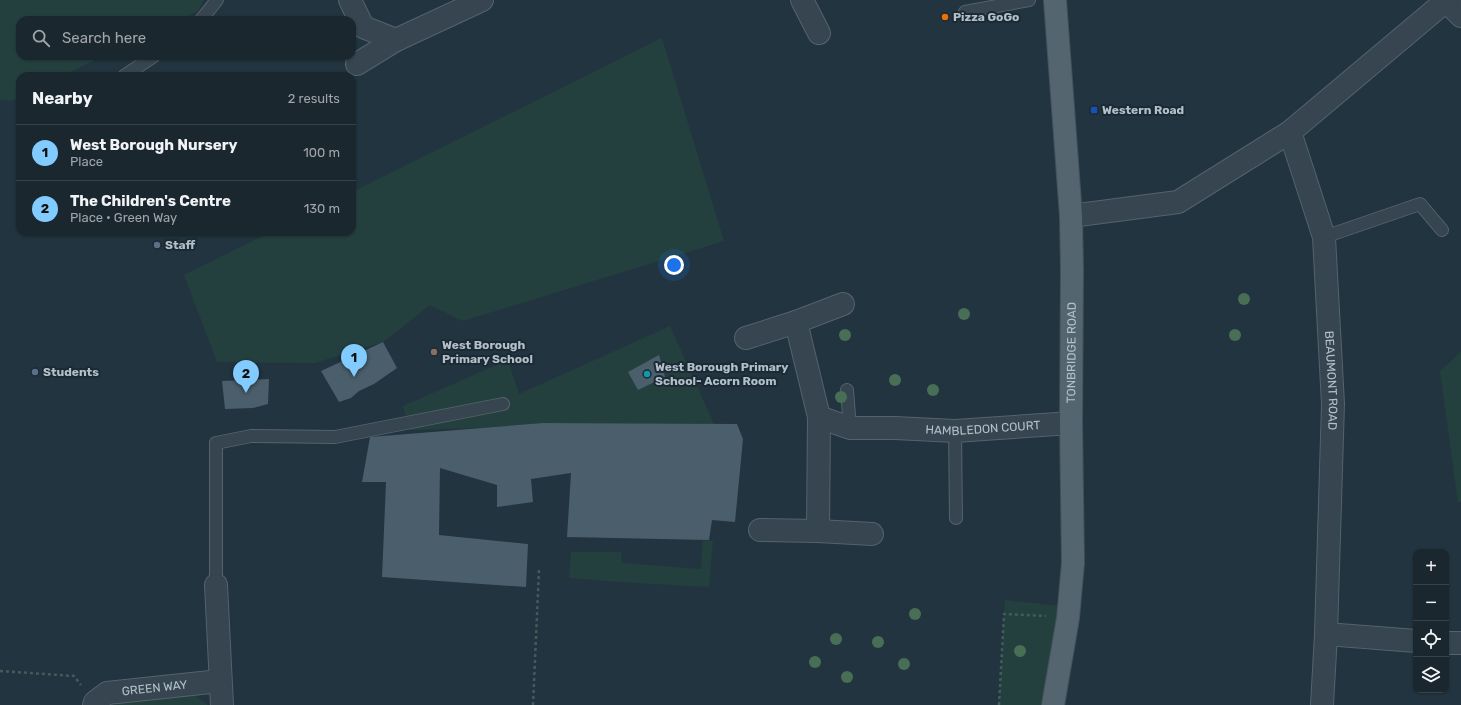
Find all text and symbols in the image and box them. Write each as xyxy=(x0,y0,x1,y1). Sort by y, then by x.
place label: Pizza GoGo xyxy=(953,10,1019,24)
marker: Pizza GoGo xyxy=(940,12,950,22)
search box xyxy=(16,16,356,60)
icon: search xyxy=(30,27,52,49)
text: Search here xyxy=(62,29,146,47)
text: Nearby xyxy=(32,88,93,108)
text: 2 results xyxy=(288,91,340,106)
place label: Western Road xyxy=(1102,103,1184,117)
marker: Western Road xyxy=(1089,105,1099,115)
text: West Borough Nursery xyxy=(70,136,237,154)
text: 1 xyxy=(42,145,48,160)
text: 100 m xyxy=(303,145,340,160)
text: Place xyxy=(70,154,103,169)
text: The Children's Centre xyxy=(70,192,231,210)
text: 2 xyxy=(41,201,49,216)
text: 130 m xyxy=(304,201,340,216)
text: Place · Green Way xyxy=(70,210,177,225)
place label: Staff xyxy=(165,238,196,252)
marker: Staff xyxy=(152,240,162,250)
your location xyxy=(664,255,684,275)
street label: TONBRIDGE ROAD xyxy=(1064,302,1079,403)
street label: BEAUMONT ROAD xyxy=(1322,330,1340,430)
place label: West Borough Primary School xyxy=(442,338,533,366)
pin: 1 xyxy=(341,344,367,377)
marker: West Borough Primary School xyxy=(429,347,439,357)
pin: 2 xyxy=(233,360,259,393)
place label: West Borough Primary School- Acorn Room xyxy=(655,360,789,388)
place label: Students xyxy=(43,365,99,379)
marker: Students xyxy=(30,367,40,377)
marker: West Borough Primary School- Acorn Room xyxy=(642,369,652,379)
street label: HAMBLEDON COURT xyxy=(925,418,1041,438)
map controls xyxy=(1413,549,1449,693)
button: + xyxy=(1413,549,1449,585)
button: − xyxy=(1413,585,1449,621)
button: locate xyxy=(1413,621,1449,657)
button: layers xyxy=(1413,657,1449,693)
street label: GREEN WAY xyxy=(121,677,188,698)

